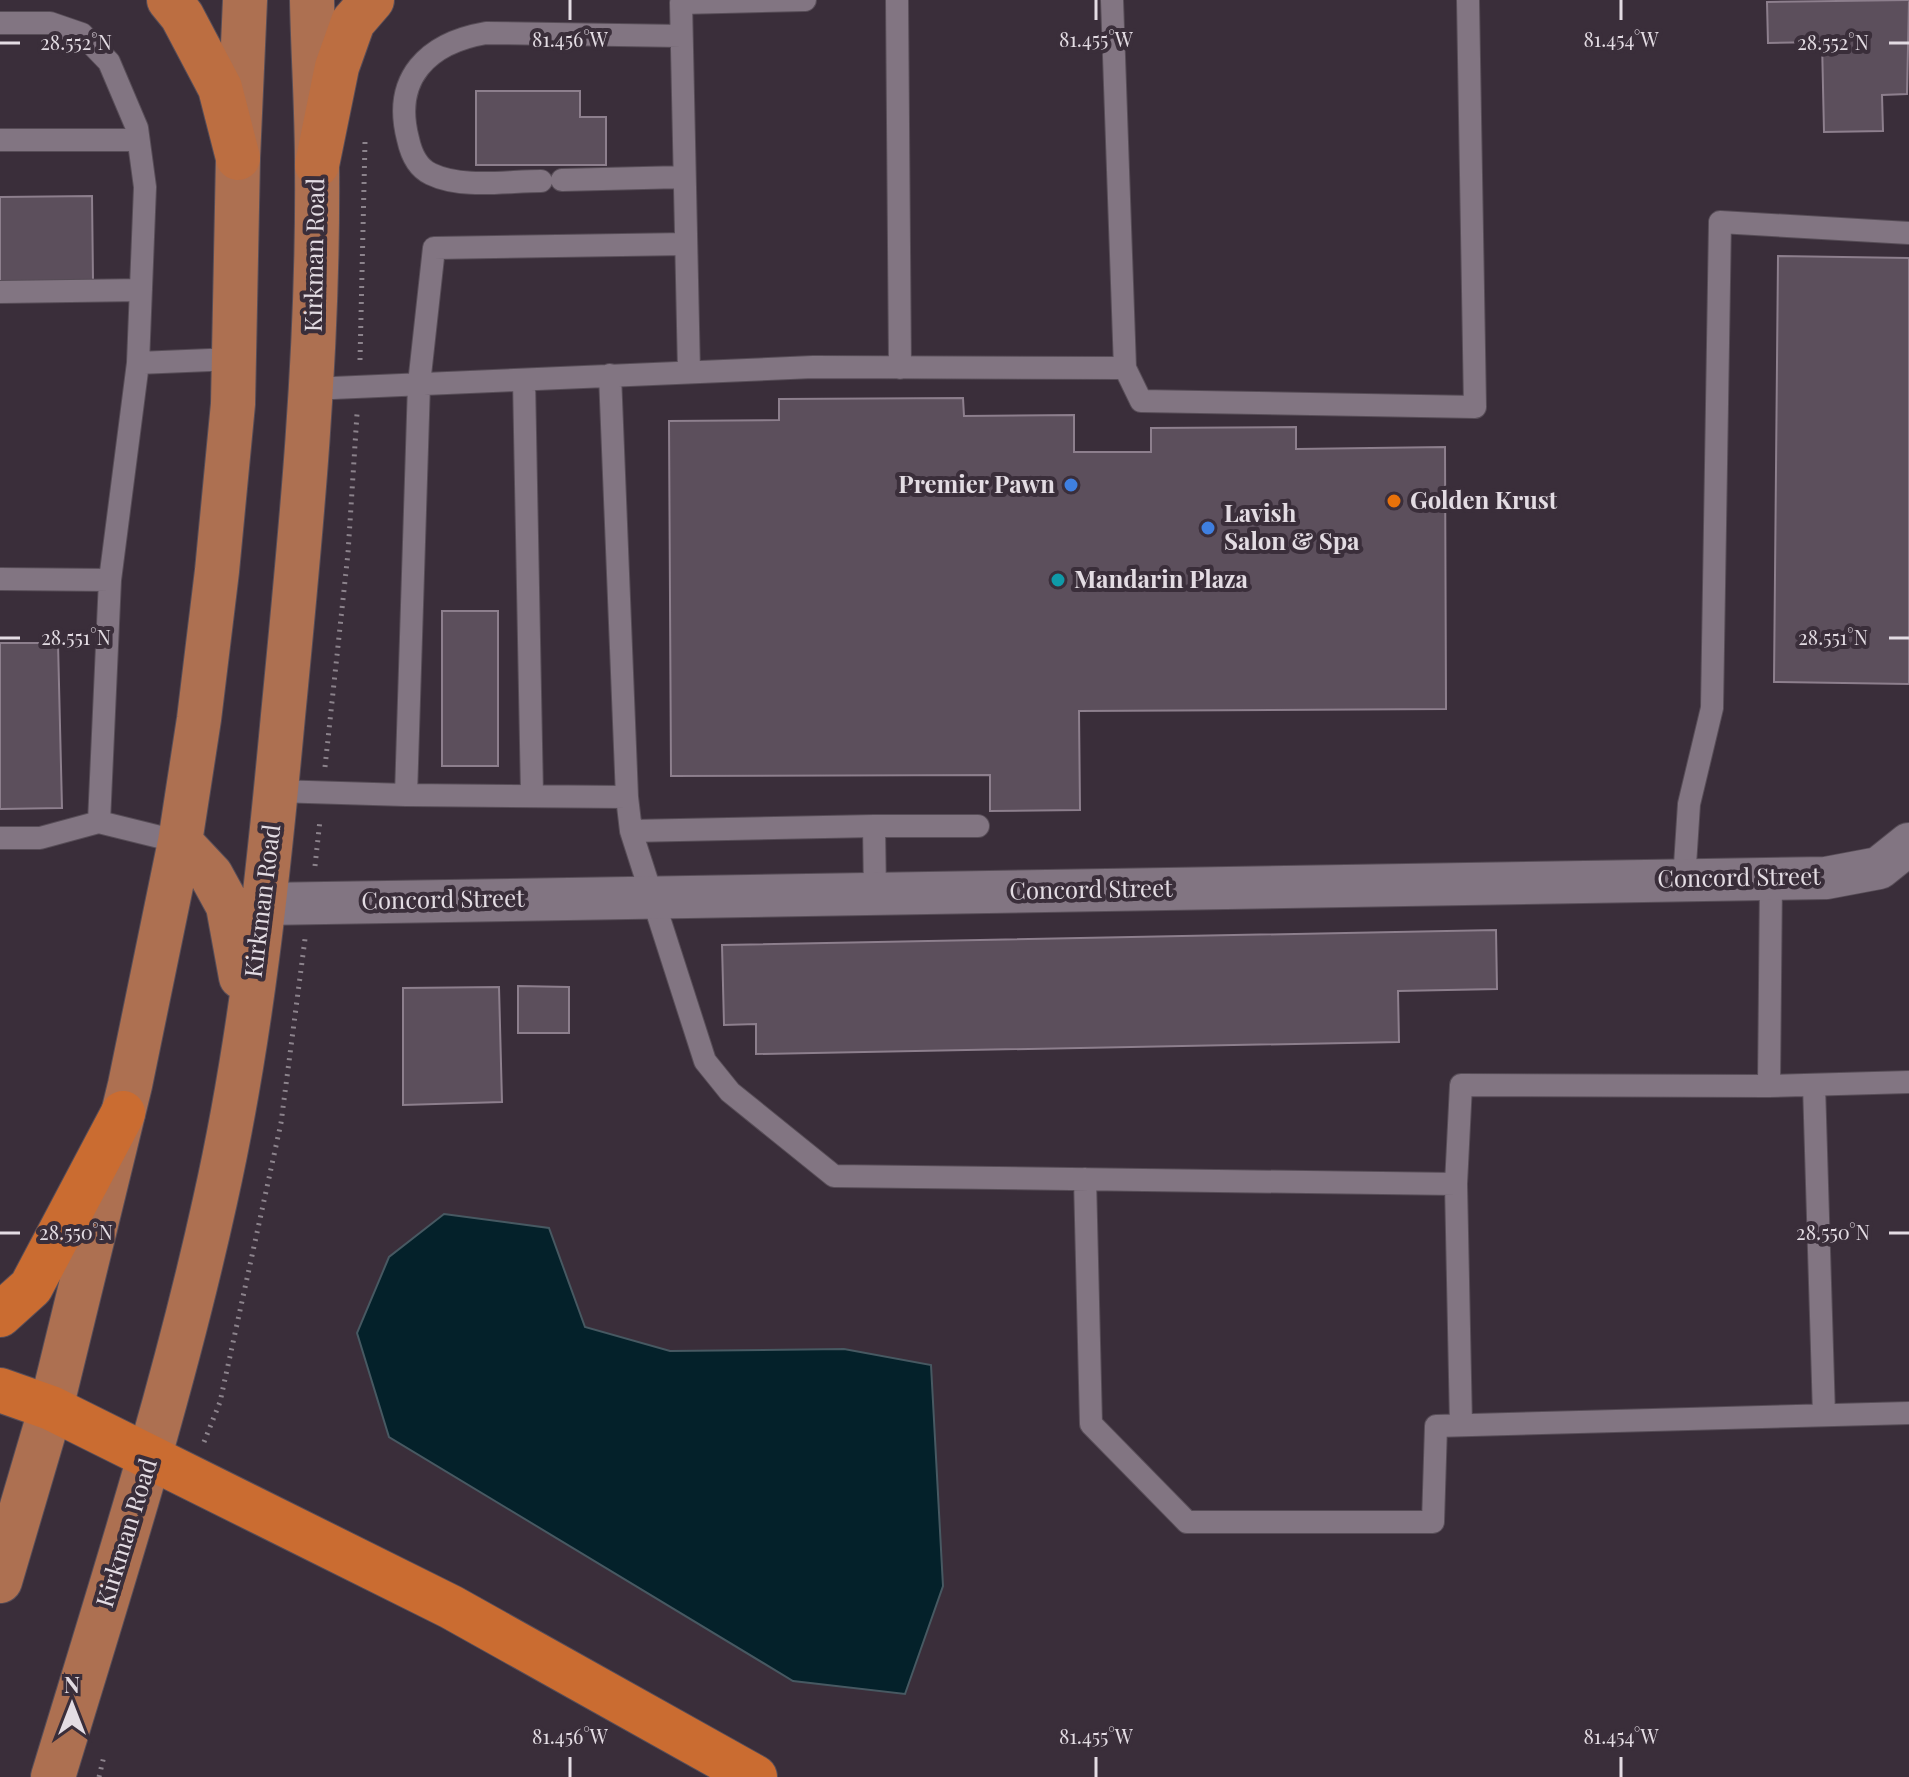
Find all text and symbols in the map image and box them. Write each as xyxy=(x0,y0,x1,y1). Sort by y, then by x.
text: 81.456°W xyxy=(532,25,609,52)
text: 81.455°W xyxy=(1059,25,1134,52)
text: 81.454°W xyxy=(1583,25,1659,52)
text: 28.552°N xyxy=(40,28,112,55)
text: 28.552°N xyxy=(1797,28,1869,55)
street label: Kirkman Road xyxy=(296,177,330,332)
place label: Premier Pawn xyxy=(898,467,1055,499)
marker: Premier Pawn xyxy=(1062,476,1080,494)
place label: Golden Krust xyxy=(1410,483,1558,515)
marker: Golden Krust xyxy=(1385,492,1403,510)
place label: Lavish Salon & Spa xyxy=(1224,496,1360,556)
marker: Lavish Salon & Spa xyxy=(1199,519,1217,537)
place label: Mandarin Plaza xyxy=(1074,562,1249,594)
marker: Mandarin Plaza xyxy=(1049,571,1067,589)
text: 28.551°N xyxy=(41,623,111,650)
text: 28.551°N xyxy=(1798,623,1868,650)
street label: Kirkman Road xyxy=(236,822,286,979)
street label: Concord Street xyxy=(1657,859,1821,893)
street label: Concord Street xyxy=(1009,871,1173,905)
street label: Concord Street xyxy=(361,881,525,915)
text: 28.550°N xyxy=(39,1218,113,1245)
text: 28.550°N xyxy=(1796,1218,1870,1245)
street label: Kirkman Road xyxy=(87,1454,163,1611)
north arrow xyxy=(32,1665,112,1745)
text: N xyxy=(64,1669,80,1699)
text: 81.456°W xyxy=(532,1722,609,1749)
text: 81.455°W xyxy=(1059,1722,1134,1749)
text: 81.454°W xyxy=(1583,1722,1659,1749)

